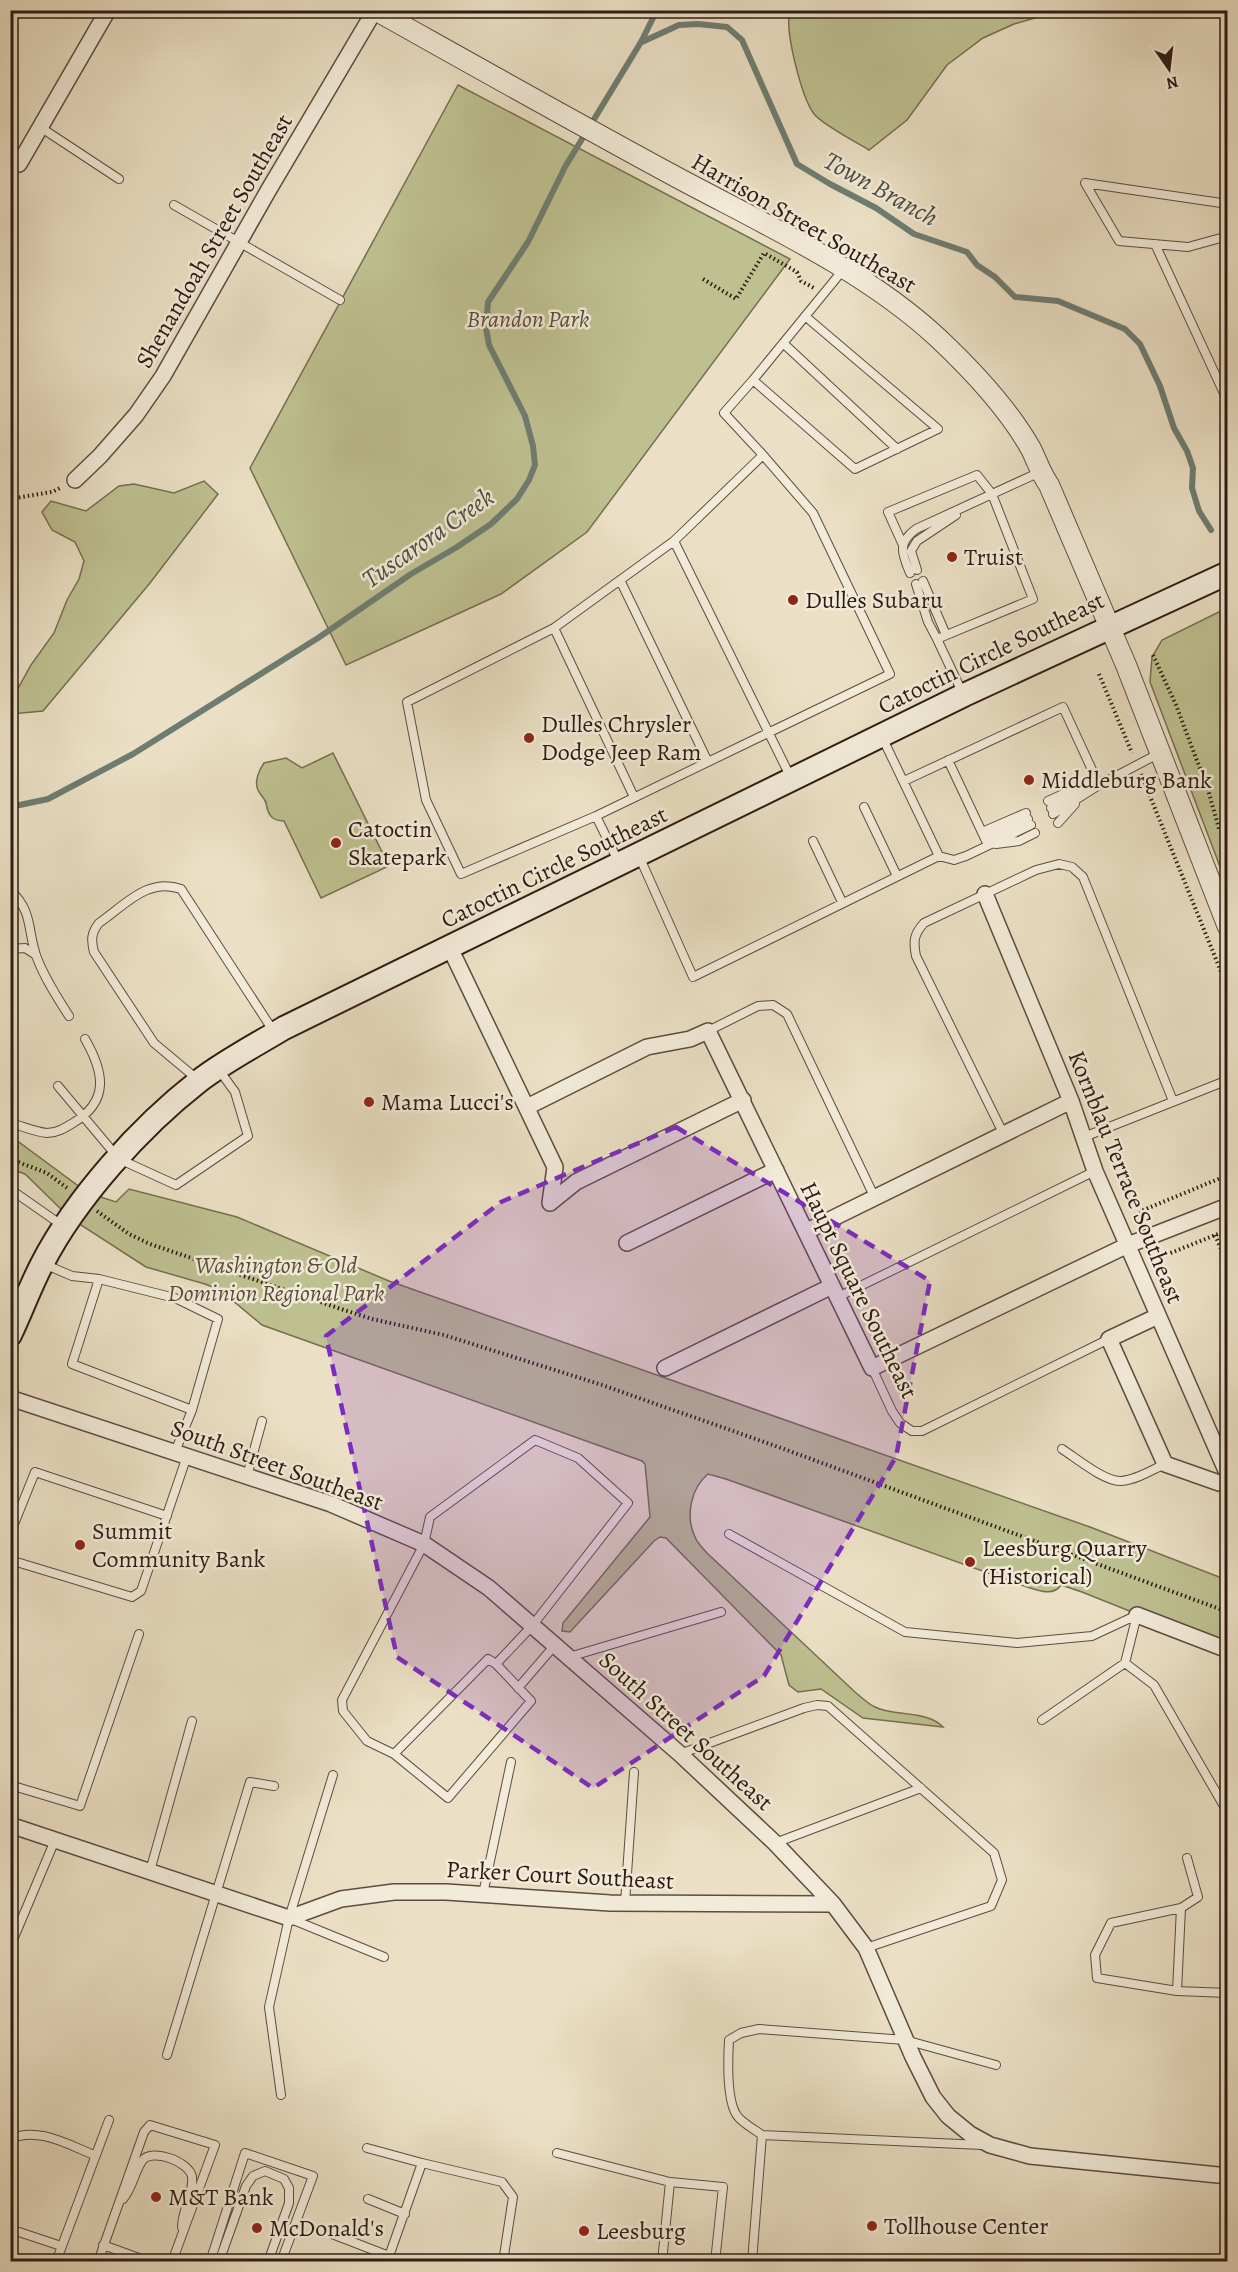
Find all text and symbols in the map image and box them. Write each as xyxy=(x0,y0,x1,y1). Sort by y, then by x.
north arrow xyxy=(1139,39,1199,99)
text: N xyxy=(1164,71,1181,95)
street label: Shenandoah Street Southeast xyxy=(128,108,300,374)
water label: Town Branch xyxy=(817,143,945,235)
street label: Harrison Street Southeast xyxy=(686,145,922,301)
park label: Brandon Park xyxy=(467,303,590,335)
water label: Tuscarora Creek xyxy=(355,480,501,596)
place label: Truist xyxy=(964,541,1023,573)
marker: Truist xyxy=(945,550,959,564)
place label: Dulles Subaru xyxy=(805,584,943,616)
street label: Catoctin Circle Southeast xyxy=(873,584,1110,722)
marker: Dulles Subaru xyxy=(786,593,800,607)
place label: Dulles Chrysler Dodge Jeep Ram xyxy=(541,708,701,768)
marker: Dulles Chrysler Dodge Jeep Ram xyxy=(522,731,536,745)
place label: Middleburg Bank xyxy=(1041,764,1212,796)
marker: Middleburg Bank xyxy=(1022,773,1036,787)
street label: Catoctin Circle Southeast xyxy=(436,798,673,936)
place label: Catoctin Skatepark xyxy=(348,813,447,873)
marker: Catoctin Skatepark xyxy=(329,836,343,850)
street label: Kornblau Terrace Southeast xyxy=(1061,1046,1191,1308)
place label: Mama Lucci's xyxy=(381,1086,514,1118)
marker: Mama Lucci's xyxy=(362,1095,376,1109)
street label: Haupt Square Southeast xyxy=(792,1176,926,1404)
park label: Washington & Old Dominion Regional Park xyxy=(168,1249,385,1309)
street label: South Street Southeast xyxy=(166,1412,388,1518)
place label: Summit Community Bank xyxy=(92,1515,265,1575)
place label: Leesburg Quarry (Historical) xyxy=(982,1532,1147,1592)
marker: Summit Community Bank xyxy=(73,1538,87,1552)
marker: Leesburg Quarry (Historical) xyxy=(963,1555,977,1569)
street label: South Street Southeast xyxy=(592,1644,780,1818)
street label: Parker Court Southeast xyxy=(445,1853,675,1897)
place label: M&T Bank xyxy=(168,2181,274,2213)
marker: M&T Bank xyxy=(149,2190,163,2204)
place label: Tollhouse Center xyxy=(884,2210,1049,2242)
place label: McDonald's xyxy=(269,2212,384,2244)
place label: Leesburg xyxy=(596,2215,686,2247)
marker: Tollhouse Center xyxy=(865,2219,879,2233)
marker: McDonald's xyxy=(250,2221,264,2235)
marker: Leesburg xyxy=(577,2224,591,2238)

